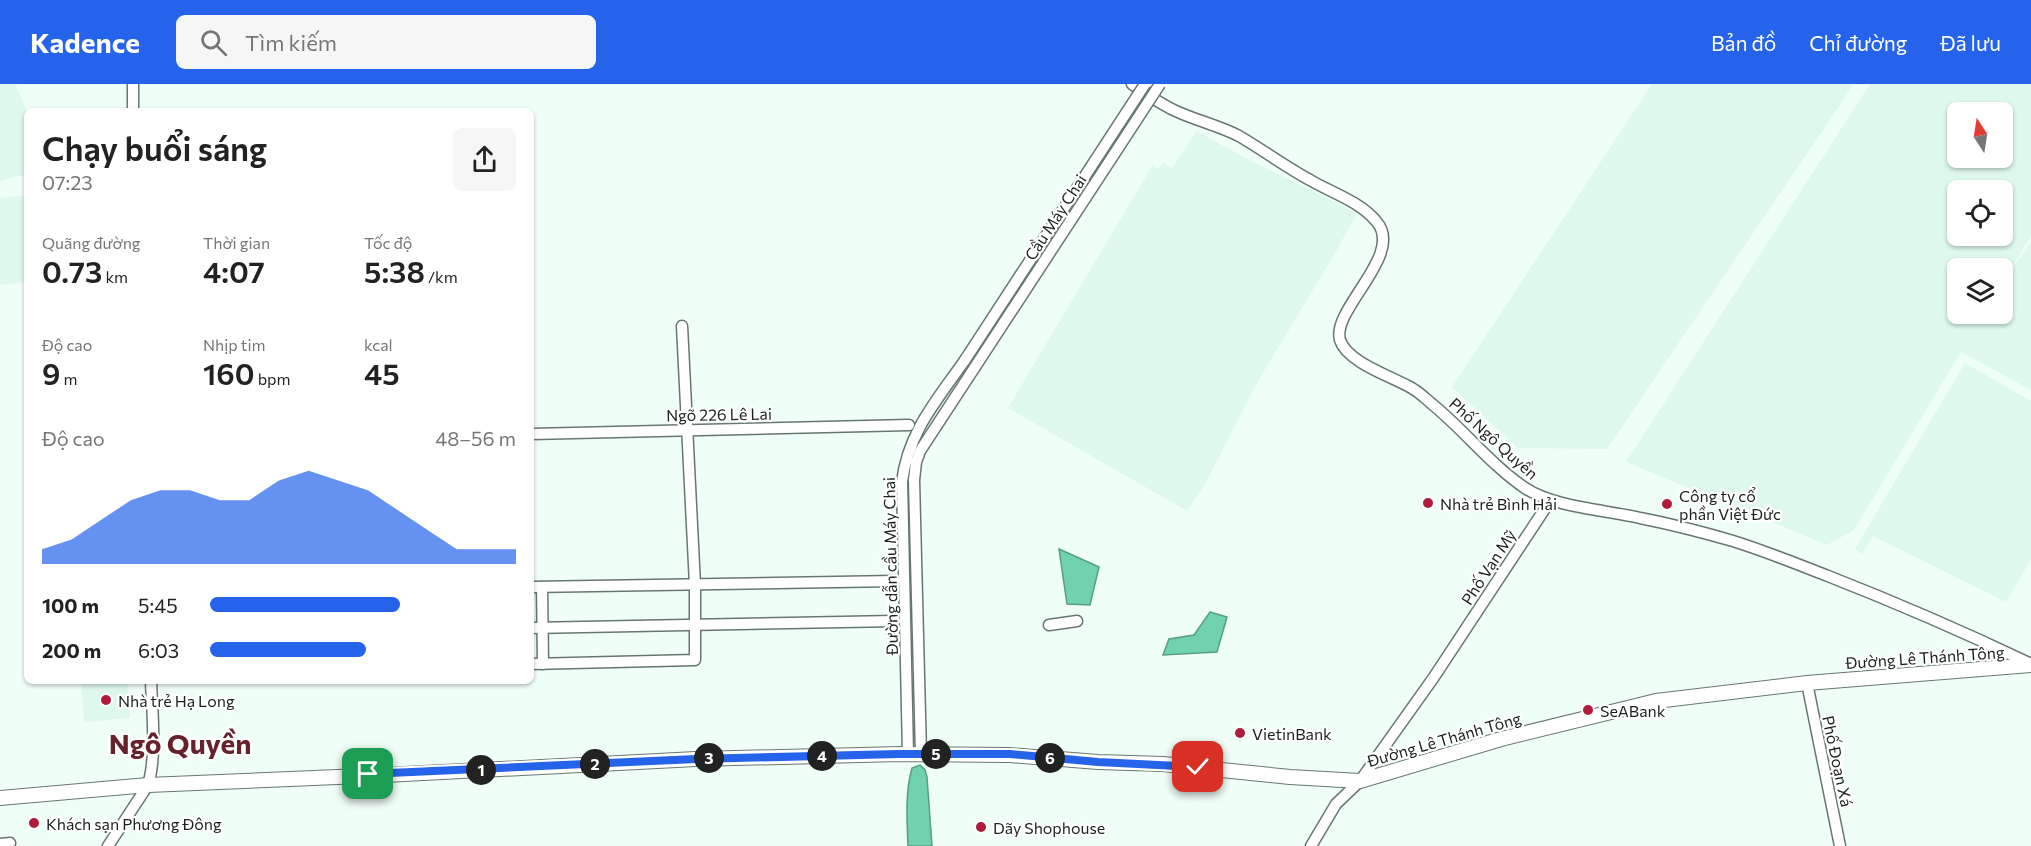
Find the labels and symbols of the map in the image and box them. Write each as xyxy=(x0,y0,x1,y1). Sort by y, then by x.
north arrow xyxy=(1947,102,2013,168)
street label: Cầu Máy Chai xyxy=(1020,171,1090,263)
street label: Phố Ngô Quyền xyxy=(1446,393,1542,483)
street label: Ngõ 226 Lê Lai xyxy=(666,404,772,424)
street label: Đường dẫn cầu Máy Chai xyxy=(879,477,901,656)
place label: Công ty cổ phần Việt Đức xyxy=(1679,486,1781,523)
place label: Nhà trẻ Bình Hải xyxy=(1440,494,1557,513)
marker: Nhà trẻ Bình Hải xyxy=(1421,496,1435,510)
marker: Công ty cổ phần Việt Đức xyxy=(1660,497,1674,511)
street label: Phố Vạn Mỹ xyxy=(1457,526,1519,608)
street label: Đường Lê Thánh Tông xyxy=(1844,642,2005,672)
place label: Nhà trẻ Hạ Long xyxy=(118,691,235,710)
marker: Nhà trẻ Hạ Long xyxy=(99,693,113,707)
place label: SeABank xyxy=(1600,701,1666,720)
marker: SeABank xyxy=(1581,703,1595,717)
street label: Đường Lê Thánh Tông xyxy=(1364,708,1523,770)
street label: Phố Đoạn Xá xyxy=(1819,714,1857,808)
place label: VietinBank xyxy=(1252,724,1332,743)
district label: Ngô Quyền xyxy=(109,726,251,760)
marker: VietinBank xyxy=(1233,726,1247,740)
pin: 5 xyxy=(921,739,951,769)
pin: 4 xyxy=(807,741,837,771)
pin xyxy=(1172,741,1223,792)
pin: 3 xyxy=(694,743,724,773)
pin: 6 xyxy=(1035,743,1065,773)
pin xyxy=(342,748,393,799)
pin: 2 xyxy=(580,749,610,779)
pin: 1 xyxy=(466,755,496,785)
place label: Khách sạn Phương Đông xyxy=(46,814,222,833)
marker: Khách sạn Phương Đông xyxy=(27,816,41,830)
place label: Dãy Shophouse xyxy=(993,818,1105,837)
marker: Dãy Shophouse xyxy=(974,820,988,834)

